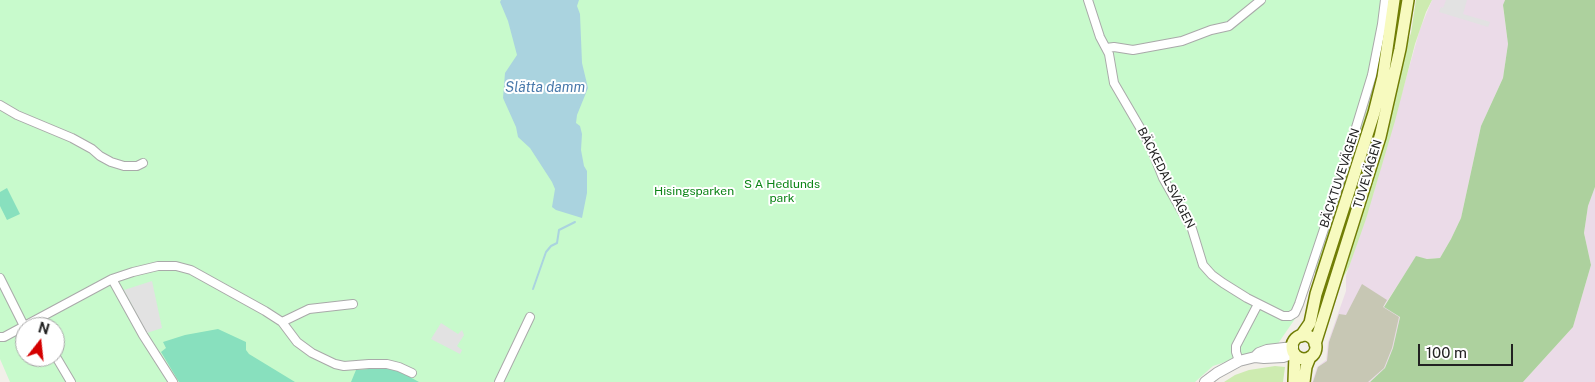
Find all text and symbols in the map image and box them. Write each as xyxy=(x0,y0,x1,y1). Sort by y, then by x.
water label: Slätta damm xyxy=(505,80,585,96)
street label: BÄCKEDALSVÄGEN xyxy=(1134,125,1198,231)
street label: BÄCKTUVEVÄGEN xyxy=(1317,126,1363,230)
street label: TUVEVÄGEN xyxy=(1351,138,1385,210)
park label: S A Hedlunds park xyxy=(744,177,820,205)
park label: Hisingsparken xyxy=(654,184,734,198)
north arrow xyxy=(15,317,65,367)
text: N xyxy=(36,319,51,338)
scale bar xyxy=(1420,334,1515,366)
text: 100 m xyxy=(1426,344,1467,361)

